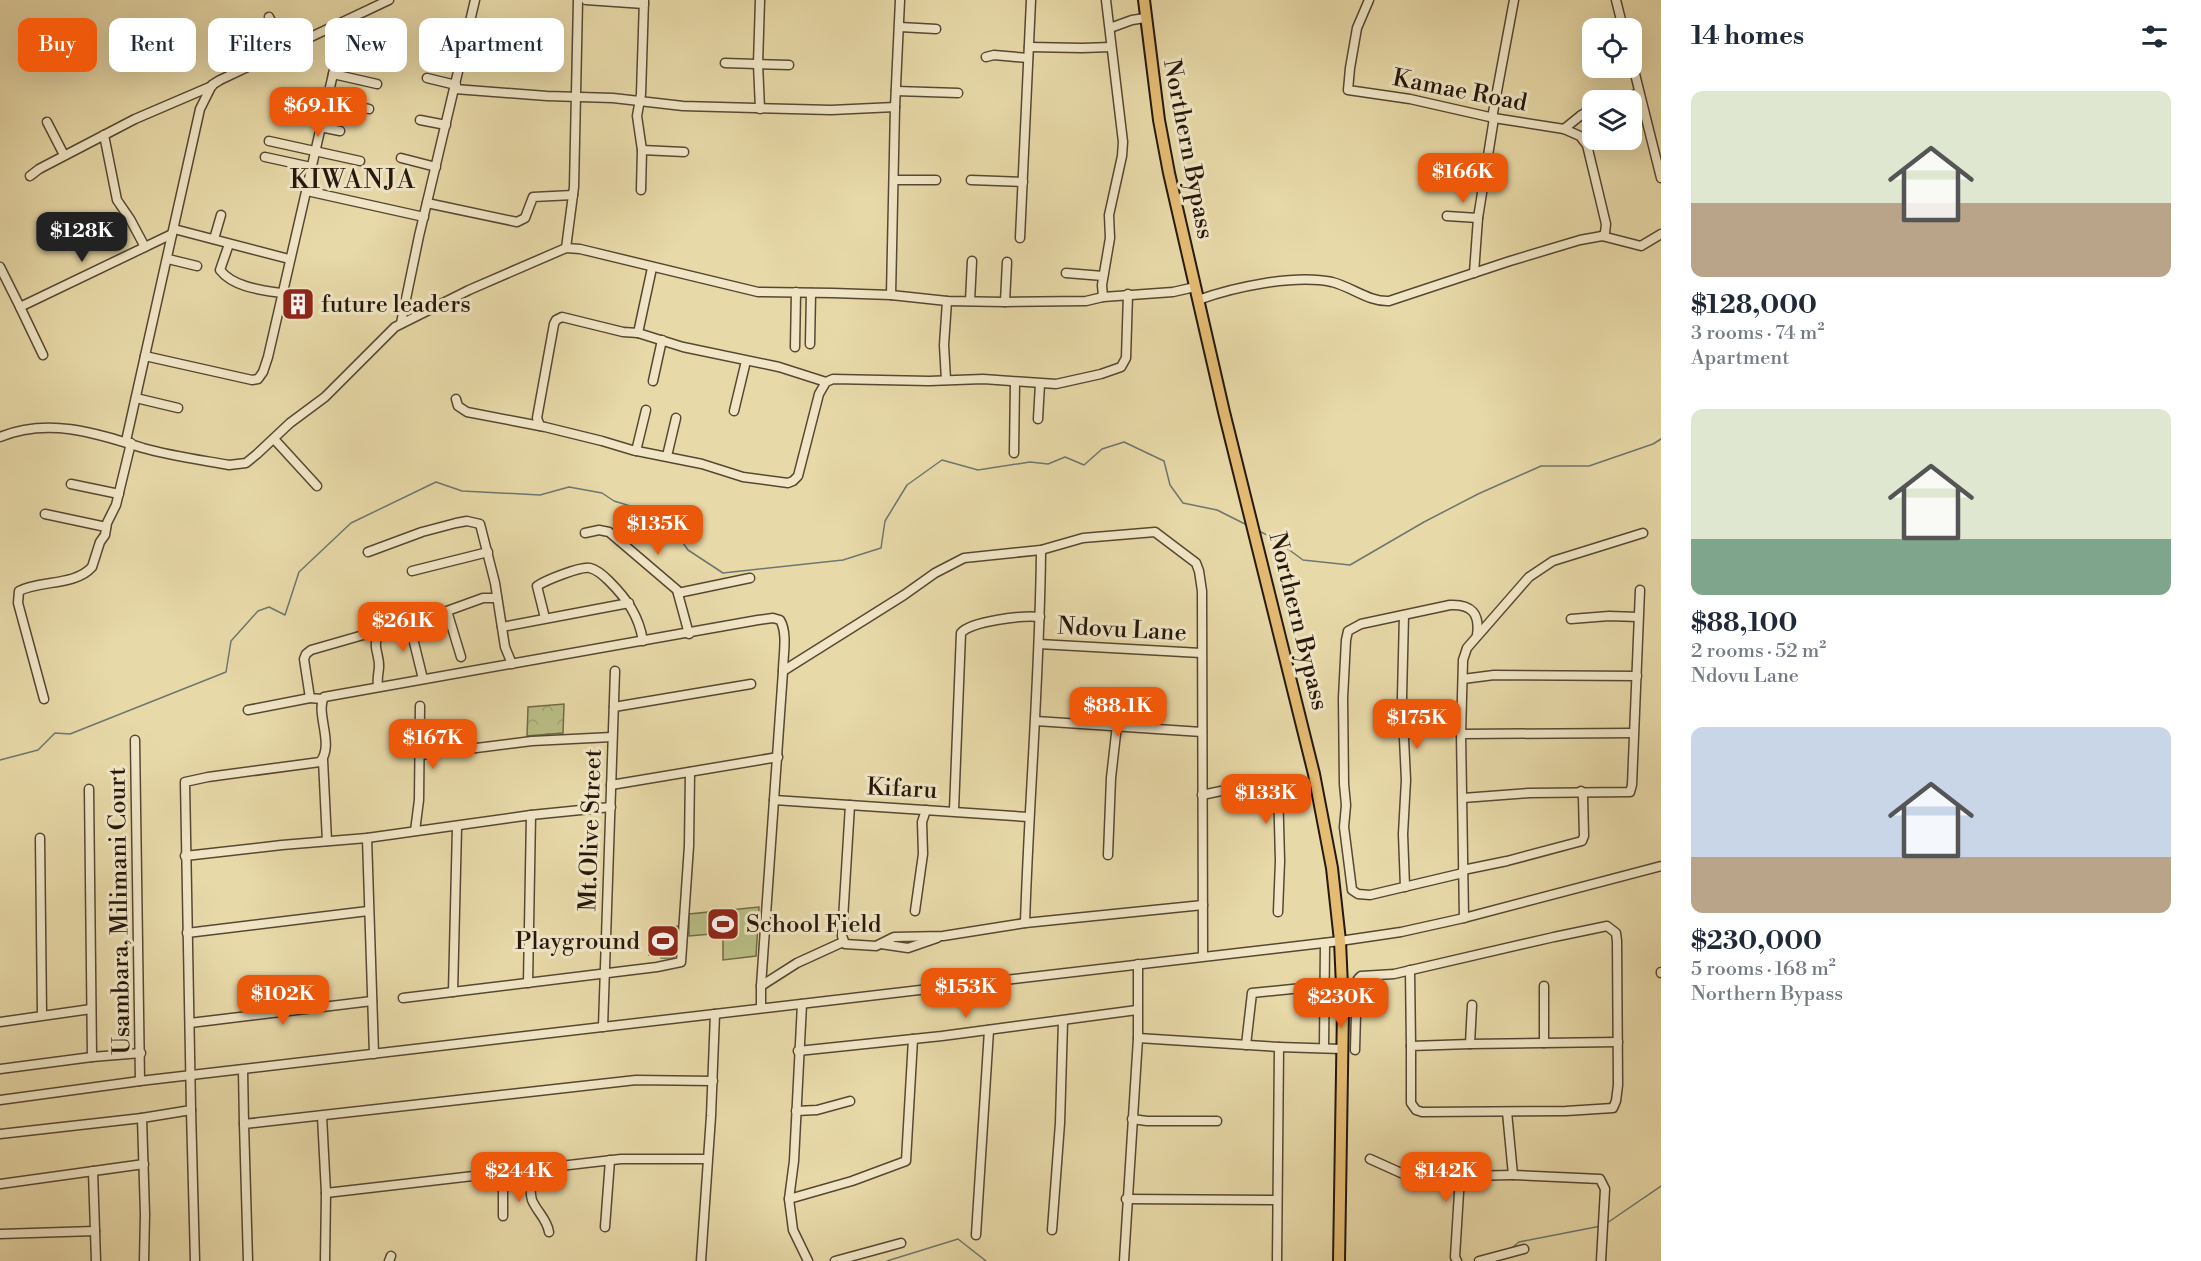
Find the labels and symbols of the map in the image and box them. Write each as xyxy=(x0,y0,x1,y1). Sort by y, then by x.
street label: Northern Bypass xyxy=(1156,57,1220,242)
street label: Kamae Road xyxy=(1390,63,1530,119)
pin: $69.1K xyxy=(269,87,367,138)
pin: $166K xyxy=(1421,153,1505,204)
district label: KIWANJA xyxy=(290,164,416,196)
pin: $128K xyxy=(40,212,124,263)
building icon: future leaders xyxy=(280,286,316,322)
place label: future leaders xyxy=(321,290,471,320)
pin: $135K xyxy=(616,505,700,556)
street label: Northern Bypass xyxy=(1261,529,1335,713)
pin: $261K xyxy=(361,602,445,653)
street label: Ndovu Lane xyxy=(1056,612,1187,648)
pin: $88.1K xyxy=(1069,687,1167,738)
pin: $175K xyxy=(1375,699,1459,750)
pin: $167K xyxy=(391,719,475,770)
street label: Mt.Olive Street xyxy=(573,748,609,912)
street label: Usambara, Milimani Court xyxy=(102,766,138,1055)
street label: Kifaru xyxy=(866,772,938,806)
pin: $133K xyxy=(1224,774,1308,825)
sports icon: School Field xyxy=(705,906,741,942)
place label: School Field xyxy=(746,910,882,940)
sports icon: Playground xyxy=(645,923,681,959)
place label: Playground xyxy=(515,927,640,957)
pin: $153K xyxy=(924,968,1008,1019)
pin: $102K xyxy=(241,975,325,1026)
pin: $230K xyxy=(1299,978,1383,1029)
pin: $244K xyxy=(477,1152,561,1203)
pin: $142K xyxy=(1404,1152,1488,1203)

